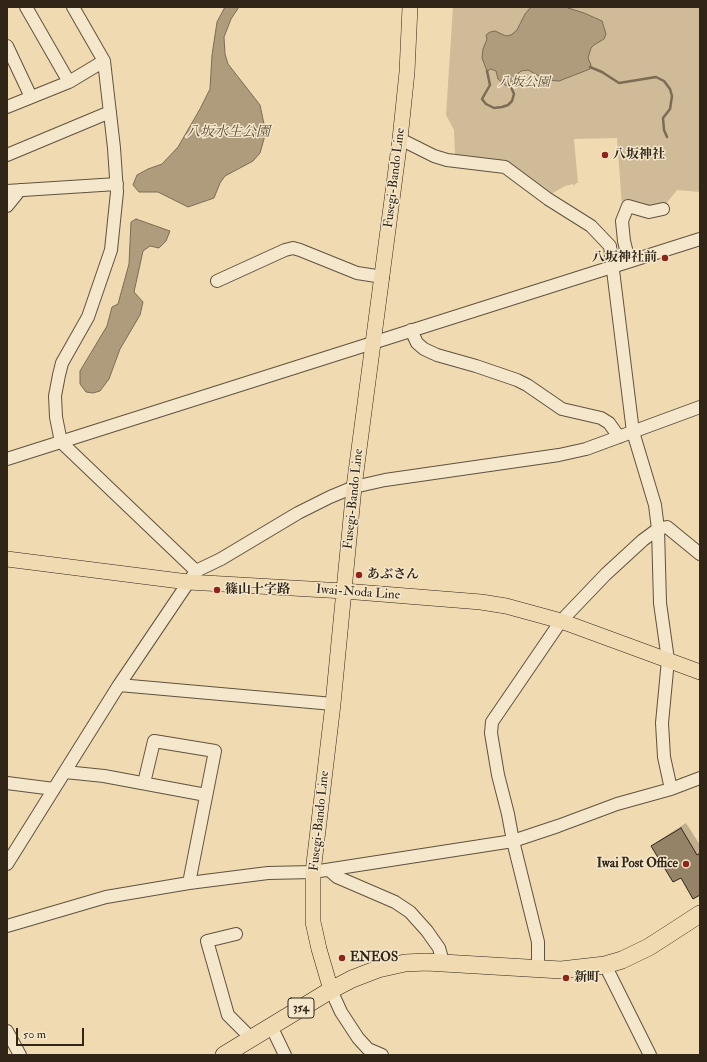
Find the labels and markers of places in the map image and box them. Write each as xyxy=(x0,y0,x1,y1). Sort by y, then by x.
place label: 八坂神社 xyxy=(613,147,665,163)
marker: 八坂神社 xyxy=(600,150,610,160)
place label: 八坂神社前 xyxy=(592,250,657,266)
marker: 八坂神社前 xyxy=(660,253,670,263)
place label: あぶさん xyxy=(367,567,419,583)
marker: あぶさん xyxy=(354,570,364,580)
place label: 篠山十字路 xyxy=(225,582,290,598)
marker: 篠山十字路 xyxy=(212,585,222,595)
place label: Iwai Post Office xyxy=(597,856,678,872)
marker: Iwai Post Office xyxy=(681,859,691,869)
place label: ENEOS xyxy=(350,950,398,966)
marker: ENEOS xyxy=(337,953,347,963)
place label: 新町 xyxy=(574,970,600,986)
marker: 新町 xyxy=(561,973,571,983)

